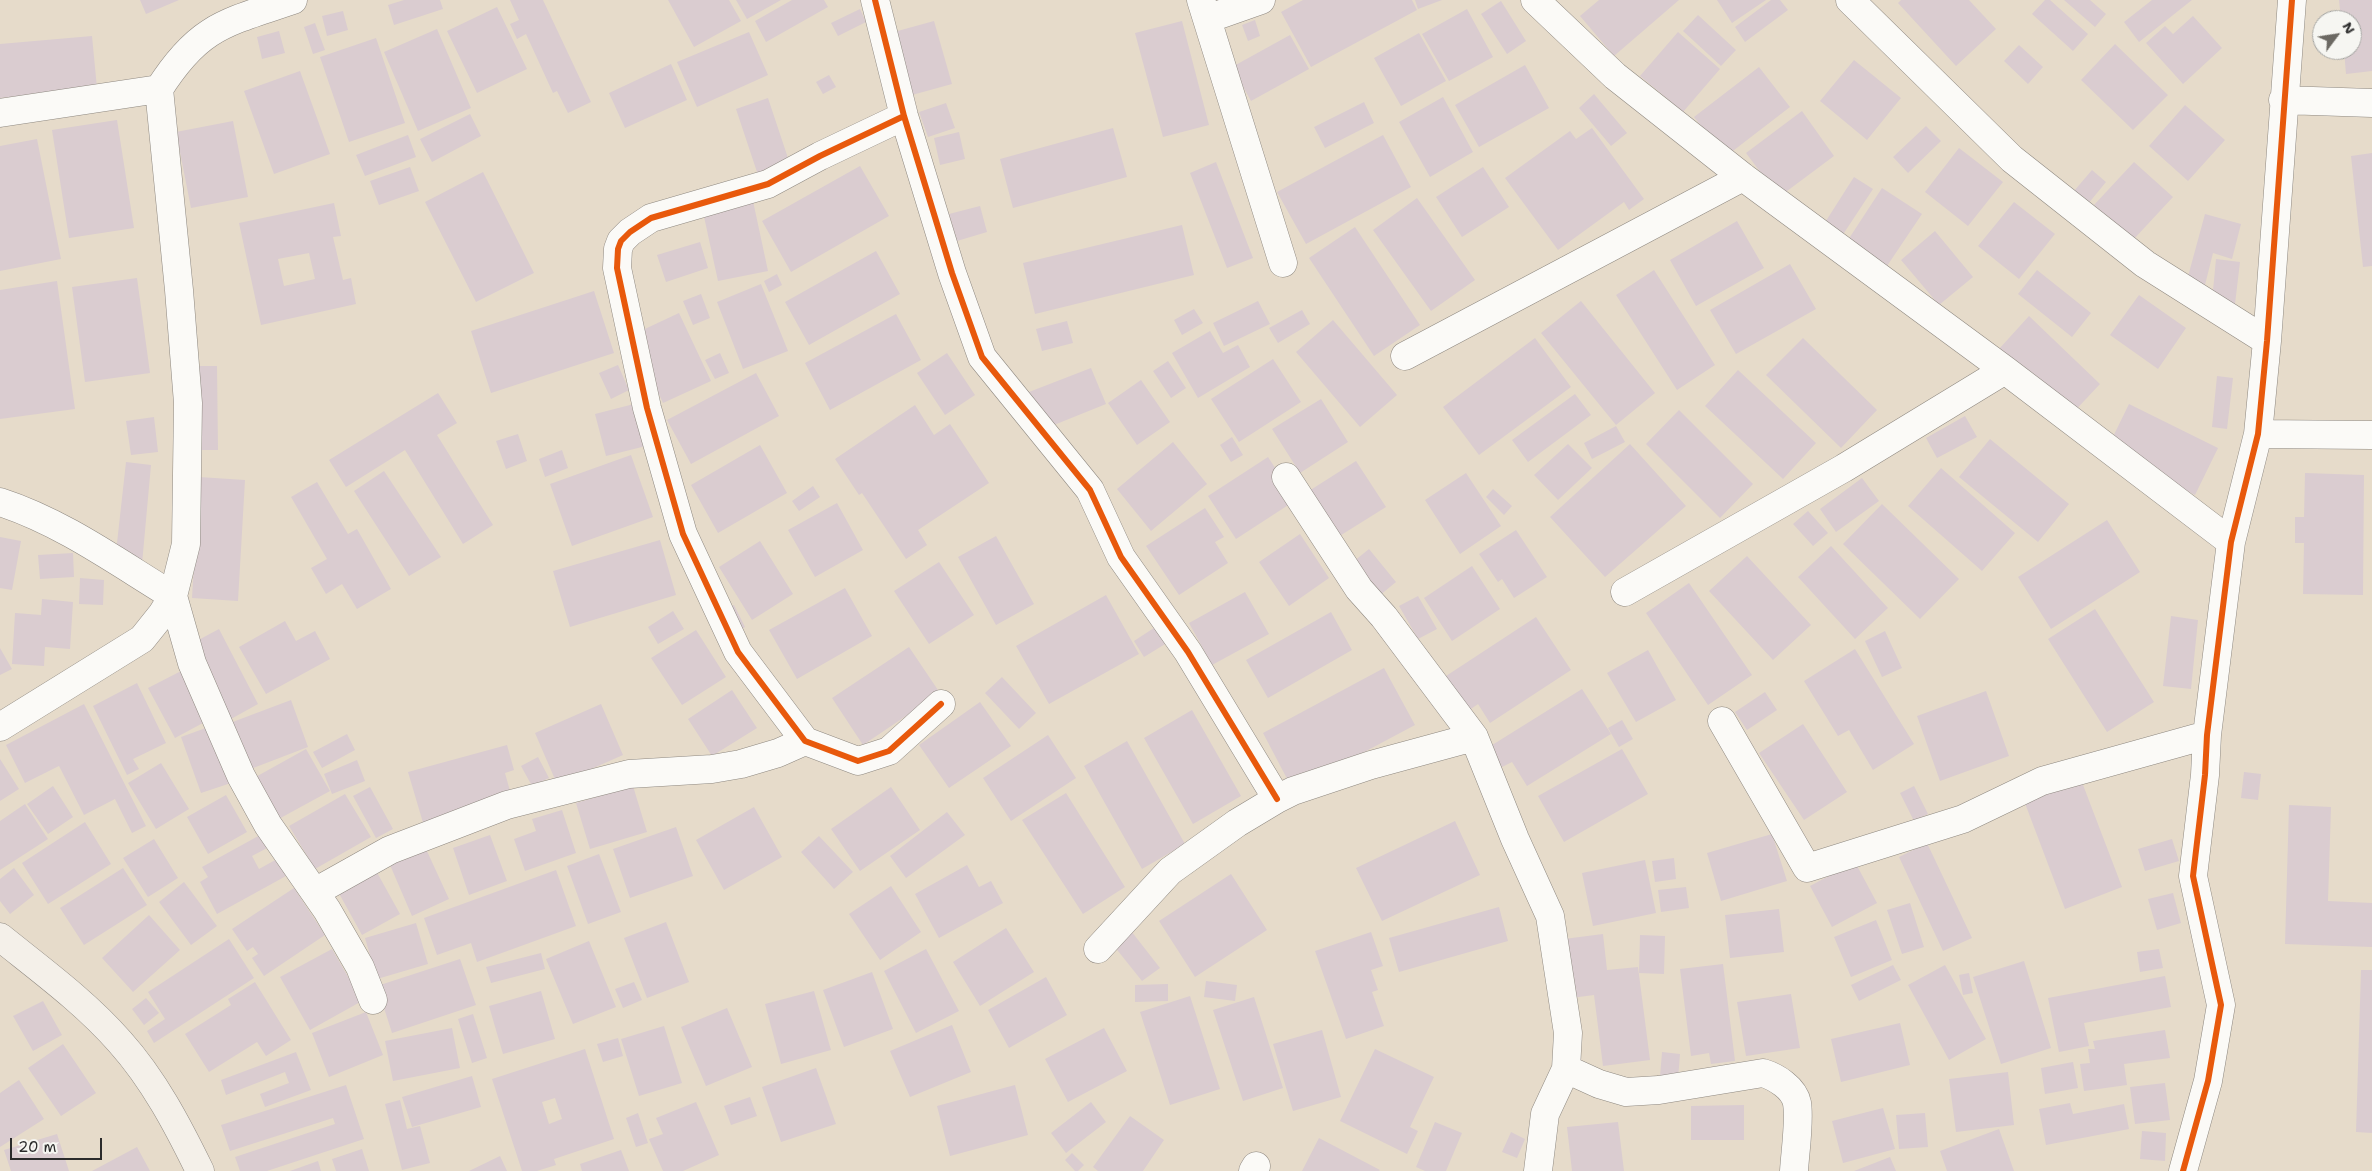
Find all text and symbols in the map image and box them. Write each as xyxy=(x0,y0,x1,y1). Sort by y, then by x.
north arrow xyxy=(2312,10,2362,60)
text: N xyxy=(2338,18,2360,37)
scale bar xyxy=(12,1128,105,1160)
text: 20 m xyxy=(18,1137,57,1157)

